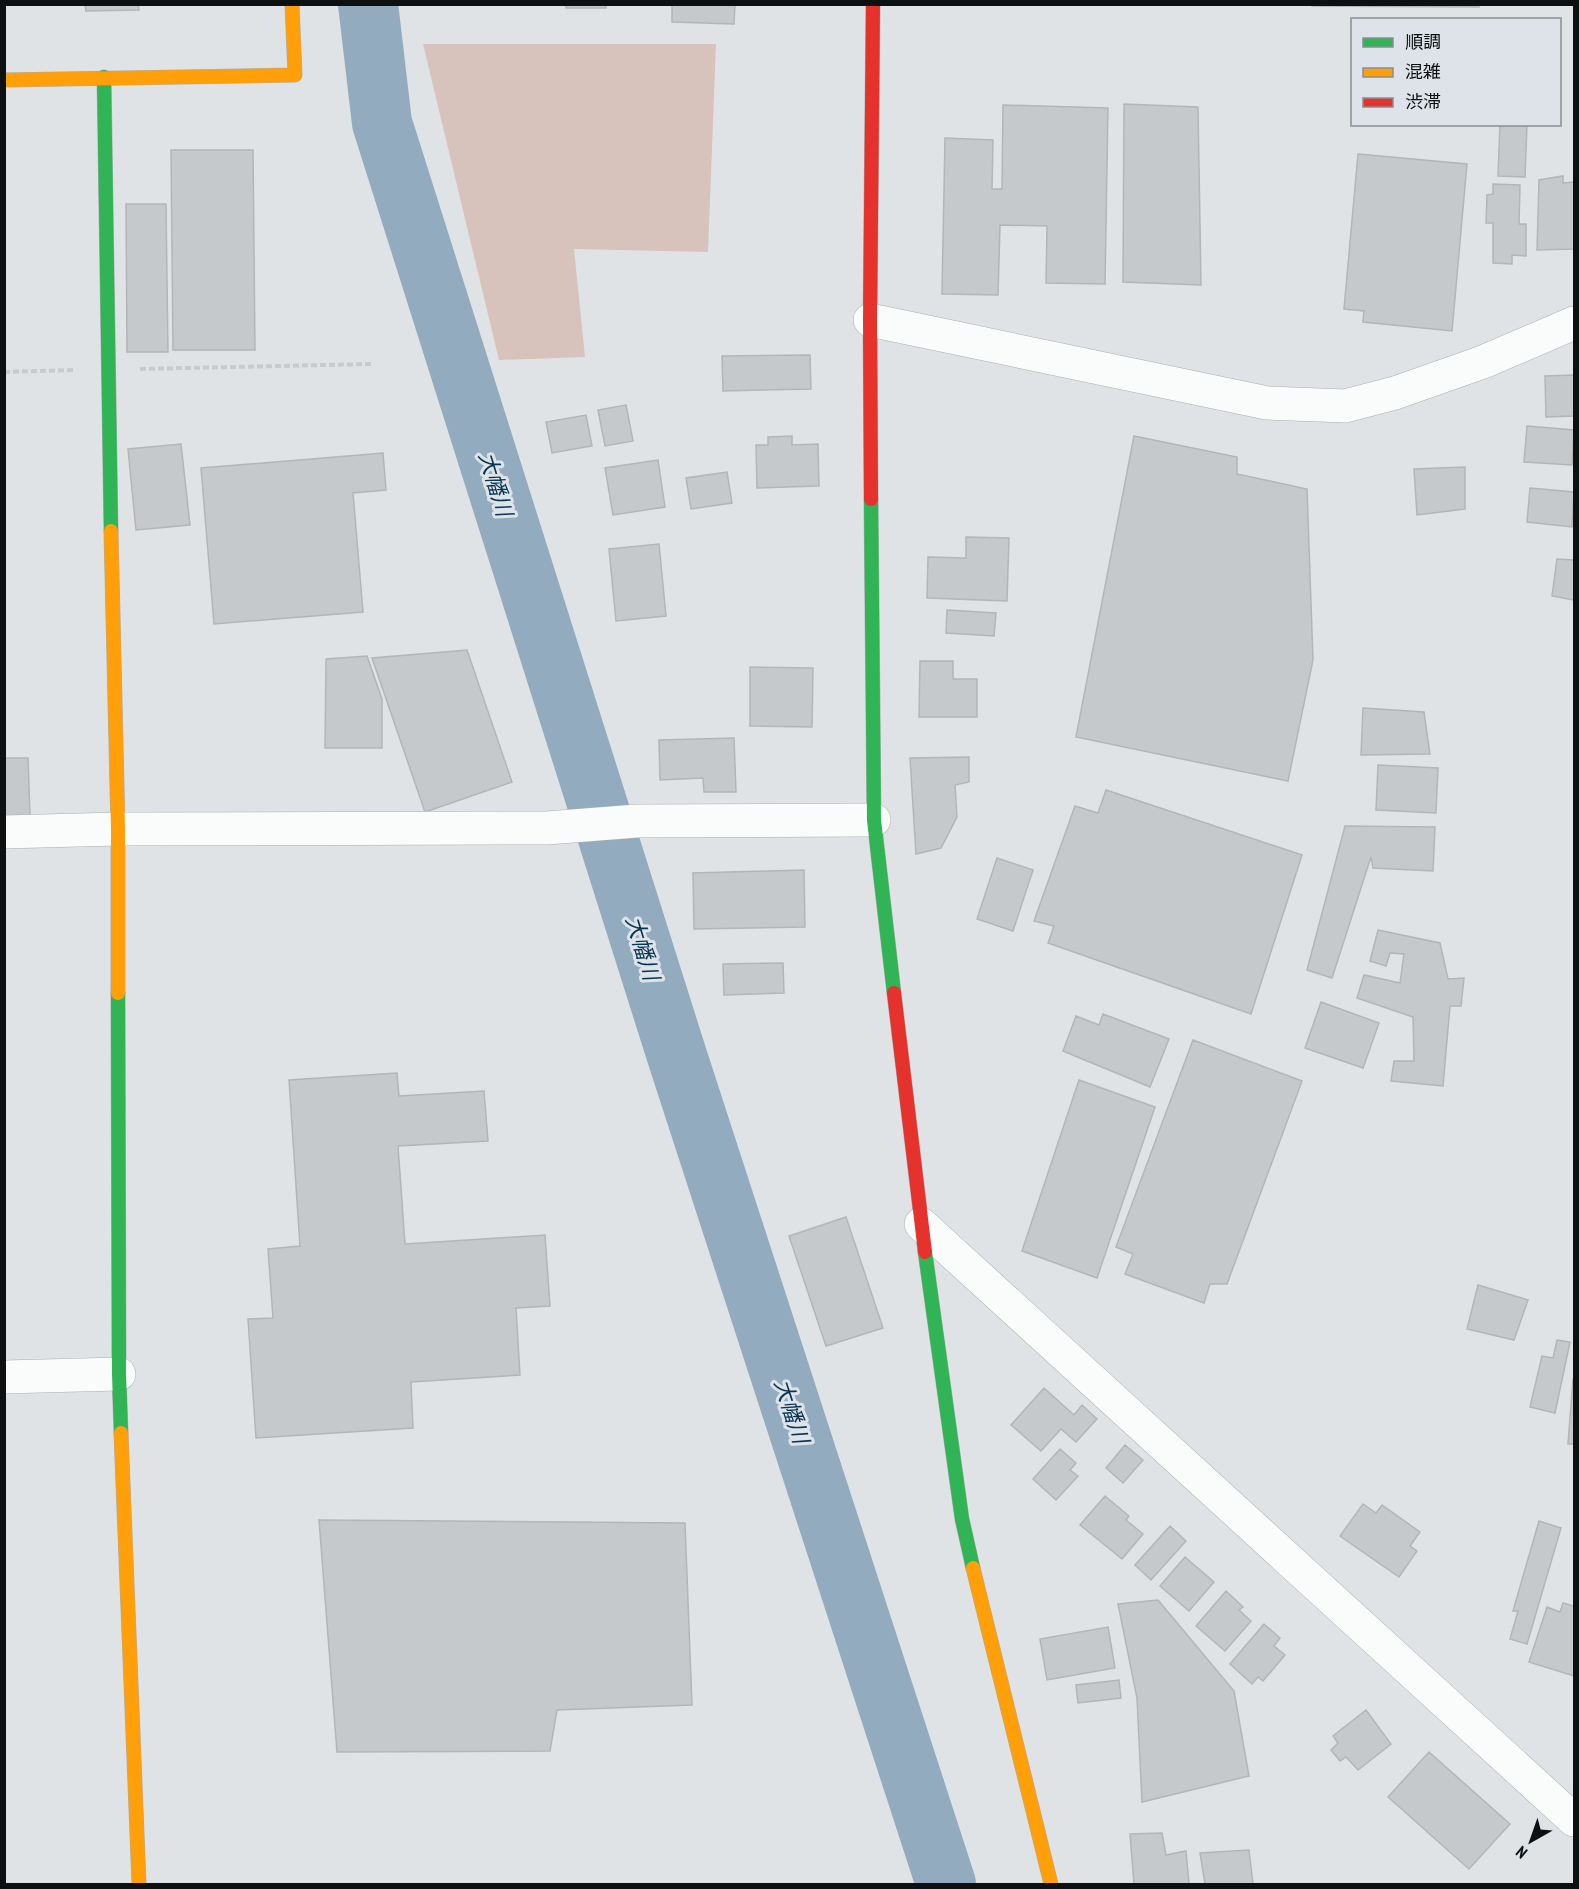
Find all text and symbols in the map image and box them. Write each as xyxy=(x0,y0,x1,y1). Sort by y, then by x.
legend xyxy=(1351,18,1561,126)
text: 順調 xyxy=(1405,30,1441,53)
text: 混雑 xyxy=(1405,60,1441,83)
text: 渋滞 xyxy=(1405,90,1441,113)
water label: 大幡川 xyxy=(473,448,520,522)
water label: 大幡川 xyxy=(620,912,667,986)
water label: 大幡川 xyxy=(768,1375,816,1449)
north arrow xyxy=(1501,1811,1561,1871)
text: N xyxy=(1512,1842,1531,1863)

